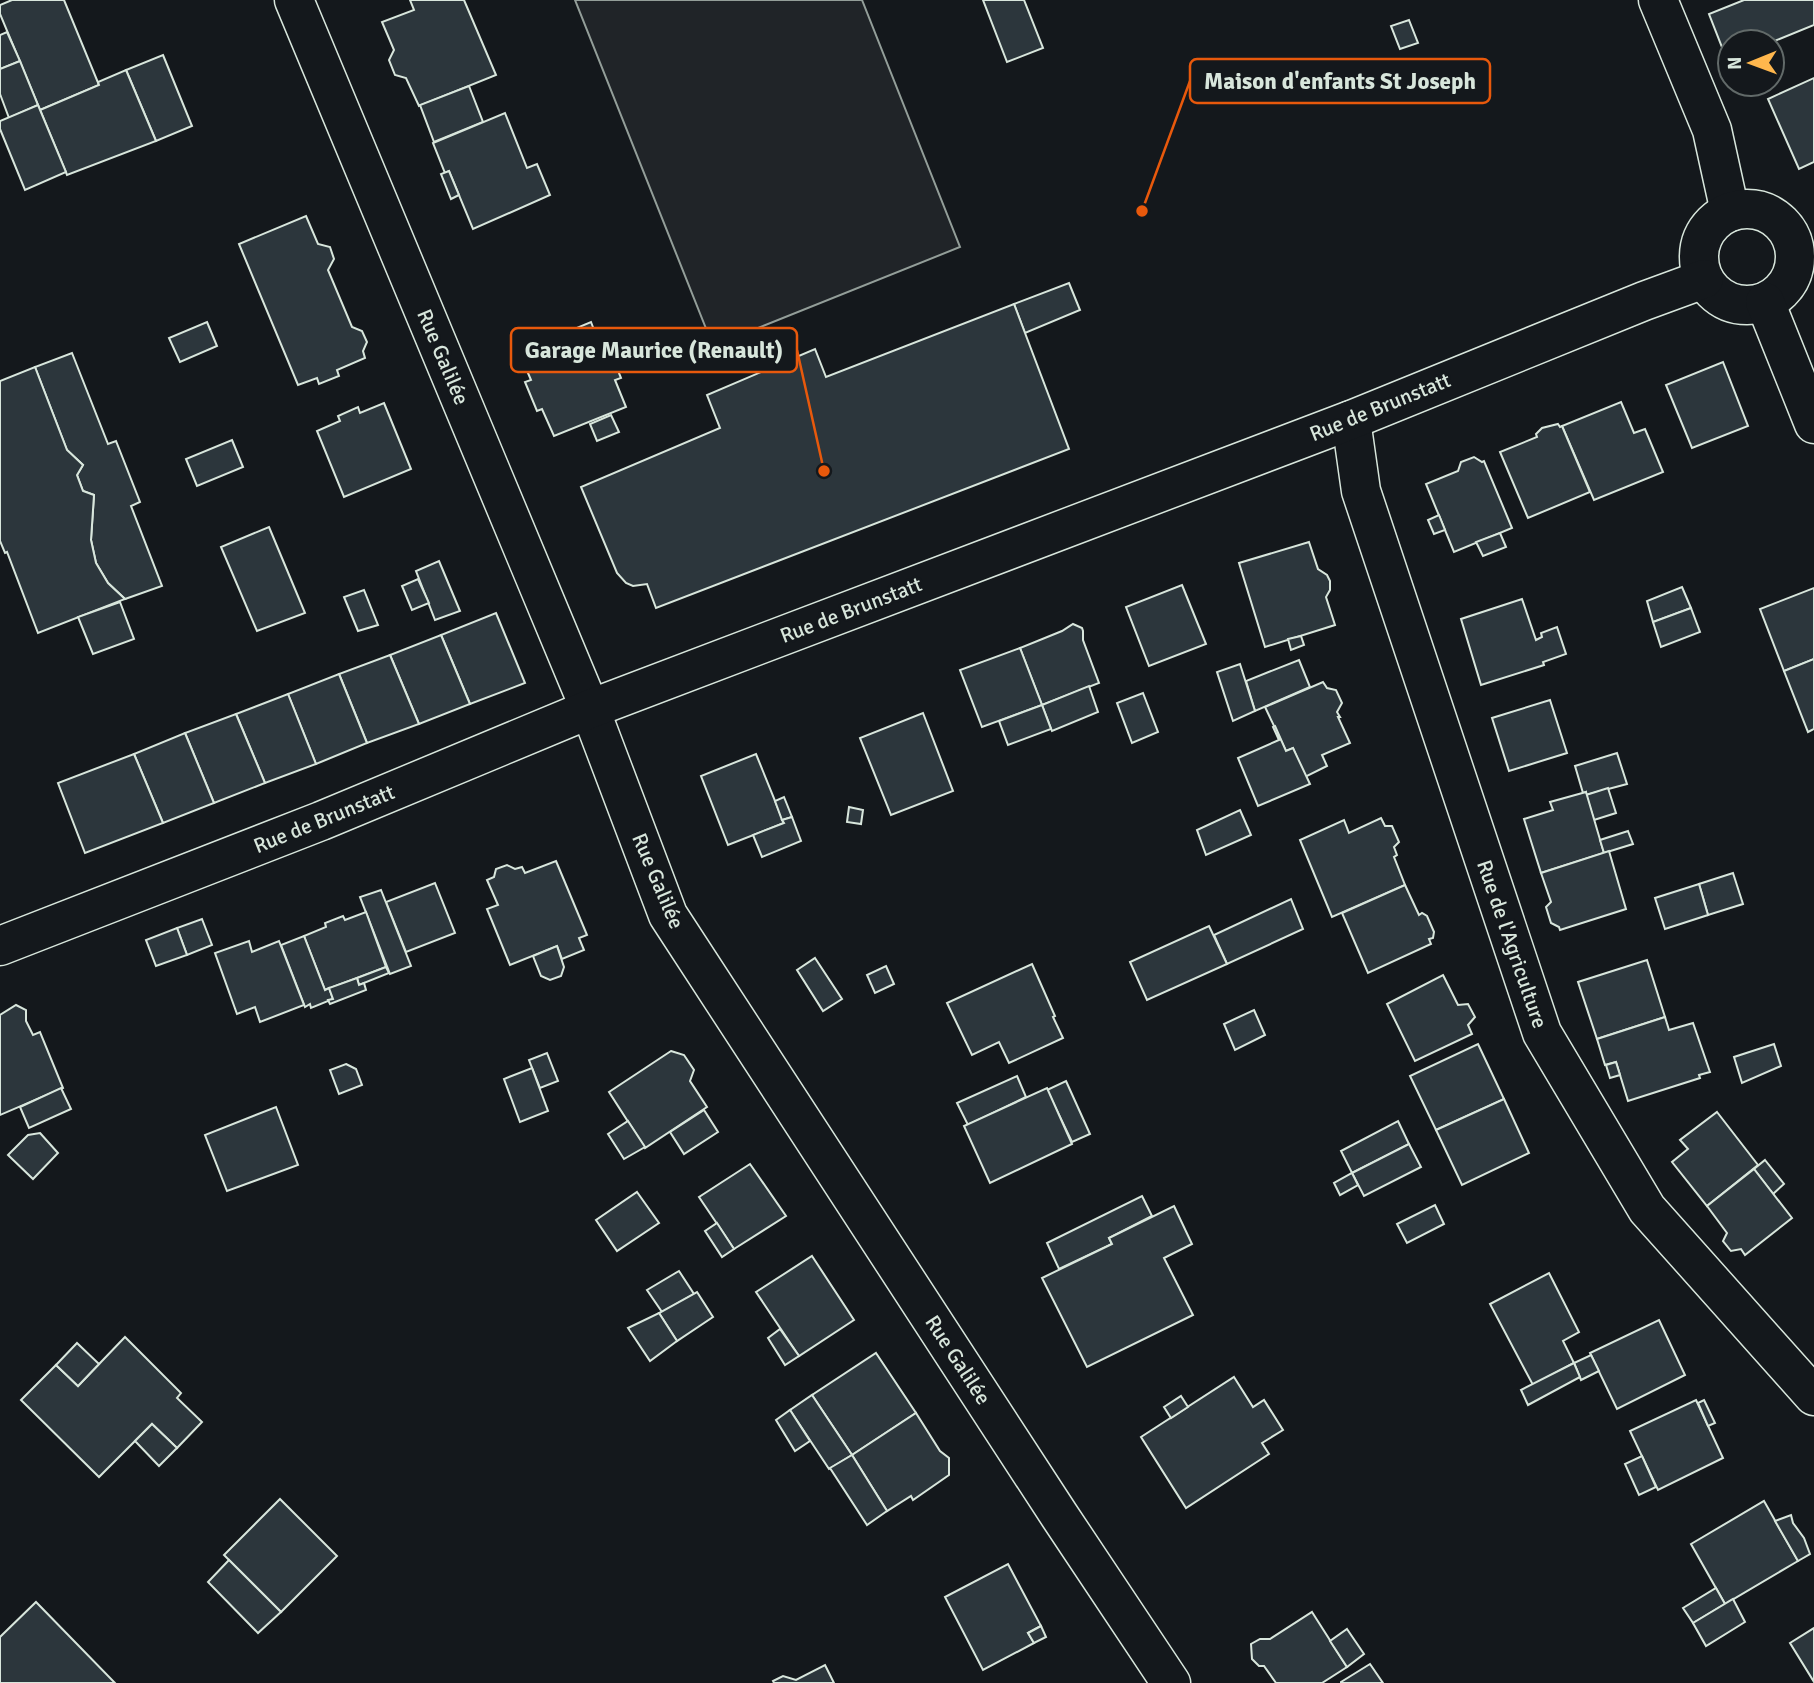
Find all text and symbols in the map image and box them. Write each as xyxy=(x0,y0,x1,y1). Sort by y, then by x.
north arrow xyxy=(1716,28,1786,98)
text: N xyxy=(1723,56,1747,70)
callout: Maison d'enfants St Joseph xyxy=(1190,59,1490,103)
text: Maison d'enfants St Joseph xyxy=(1204,67,1476,96)
street label: Rue Galilée xyxy=(411,305,475,409)
callout: Garage Maurice (Renault) xyxy=(511,328,797,372)
text: Garage Maurice (Renault) xyxy=(525,336,783,365)
street label: Rue de Brunstatt xyxy=(1306,367,1454,447)
street label: Rue de Brunstatt xyxy=(776,571,926,649)
street label: Rue de Brunstatt xyxy=(250,779,398,859)
street label: Rue Galilée xyxy=(626,829,690,933)
street label: Rue de l'Agriculture xyxy=(1471,856,1553,1032)
street label: Rue Galilée xyxy=(919,1310,997,1410)

